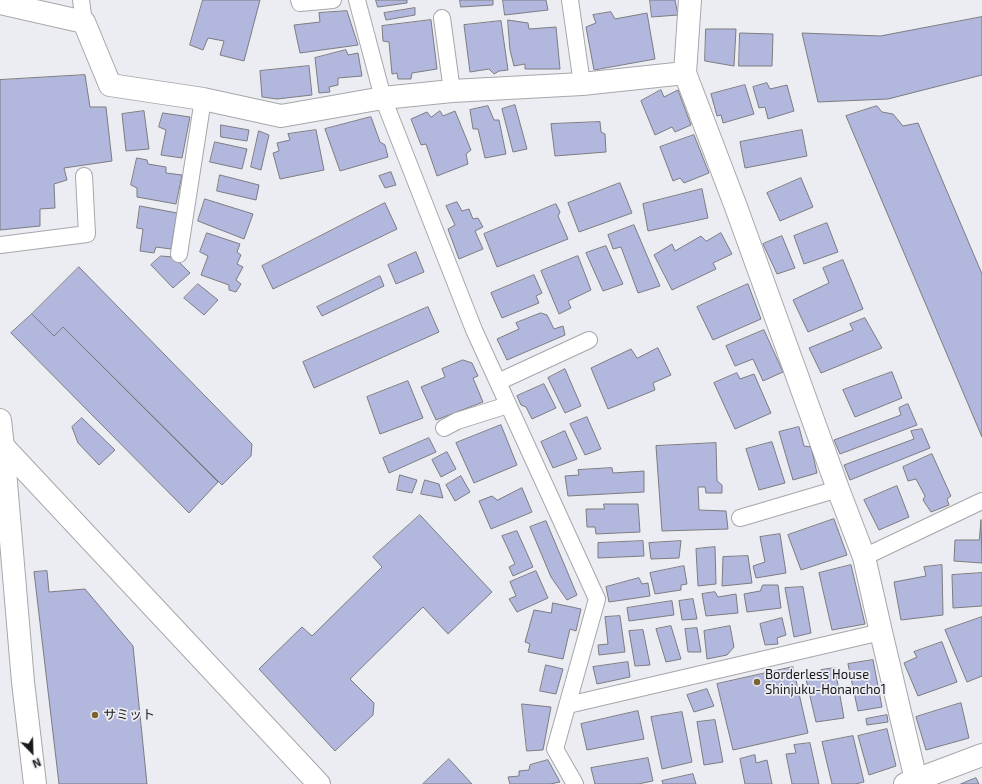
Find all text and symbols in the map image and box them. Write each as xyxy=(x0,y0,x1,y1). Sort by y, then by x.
place label: Borderless House Shinjuku-Honancho1 xyxy=(765,667,886,698)
marker: Borderless House Shinjuku-Honancho1 xyxy=(752,677,762,687)
place label: サミット xyxy=(103,707,155,723)
marker: サミット xyxy=(90,710,100,720)
north arrow xyxy=(12,732,52,772)
text: N xyxy=(31,756,43,771)

